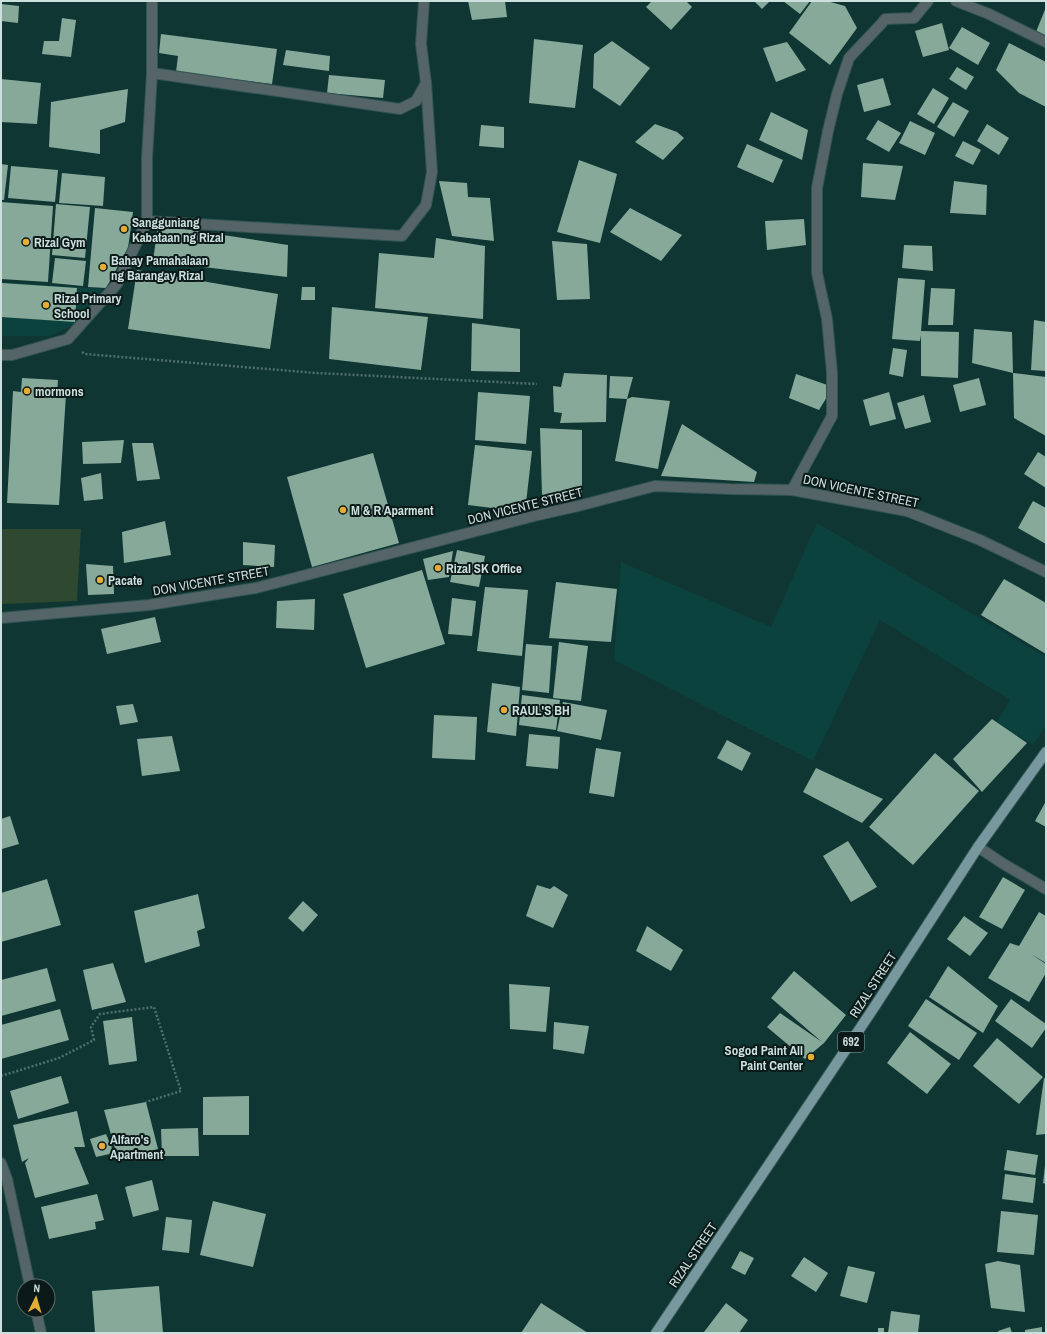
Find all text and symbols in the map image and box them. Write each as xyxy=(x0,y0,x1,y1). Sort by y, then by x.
place label: Sangguniang Kabataan ng Rizal xyxy=(132,214,224,246)
marker: Sangguniang Kabataan ng Rizal xyxy=(119,224,129,234)
place label: Rizal Gym xyxy=(34,234,86,251)
marker: Rizal Gym xyxy=(21,237,31,247)
place label: Bahay Pamahalaan ng Barangay Rizal xyxy=(111,252,208,284)
marker: Bahay Pamahalaan ng Barangay Rizal xyxy=(98,262,108,272)
place label: Rizal Primary School xyxy=(54,290,122,322)
marker: Rizal Primary School xyxy=(41,300,51,310)
place label: mormons xyxy=(35,383,84,400)
marker: mormons xyxy=(22,386,32,396)
street label: DON VICENTE STREET xyxy=(802,470,921,512)
street label: DON VICENTE STREET xyxy=(466,483,585,529)
place label: M & R Aparment xyxy=(351,502,434,519)
marker: M & R Aparment xyxy=(338,505,348,515)
place label: Rizal SK Office xyxy=(446,560,522,577)
street label: DON VICENTE STREET xyxy=(151,562,271,600)
marker: Rizal SK Office xyxy=(433,563,443,573)
place label: Pacate xyxy=(108,572,142,589)
marker: Pacate xyxy=(95,575,105,585)
place label: RAUL'S BH xyxy=(512,702,570,719)
marker: RAUL'S BH xyxy=(499,705,509,715)
street label: RIZAL STREET xyxy=(845,949,901,1021)
road number: 692 xyxy=(838,1032,864,1052)
place label: Sogod Paint All Paint Center xyxy=(725,1042,804,1074)
marker: Sogod Paint All Paint Center xyxy=(806,1052,816,1062)
place label: Alfaro's Apartment xyxy=(110,1131,164,1163)
marker: Alfaro's Apartment xyxy=(97,1141,107,1151)
street label: RIZAL STREET xyxy=(665,1219,721,1291)
north arrow xyxy=(16,1278,56,1318)
text: N xyxy=(33,1281,41,1295)

